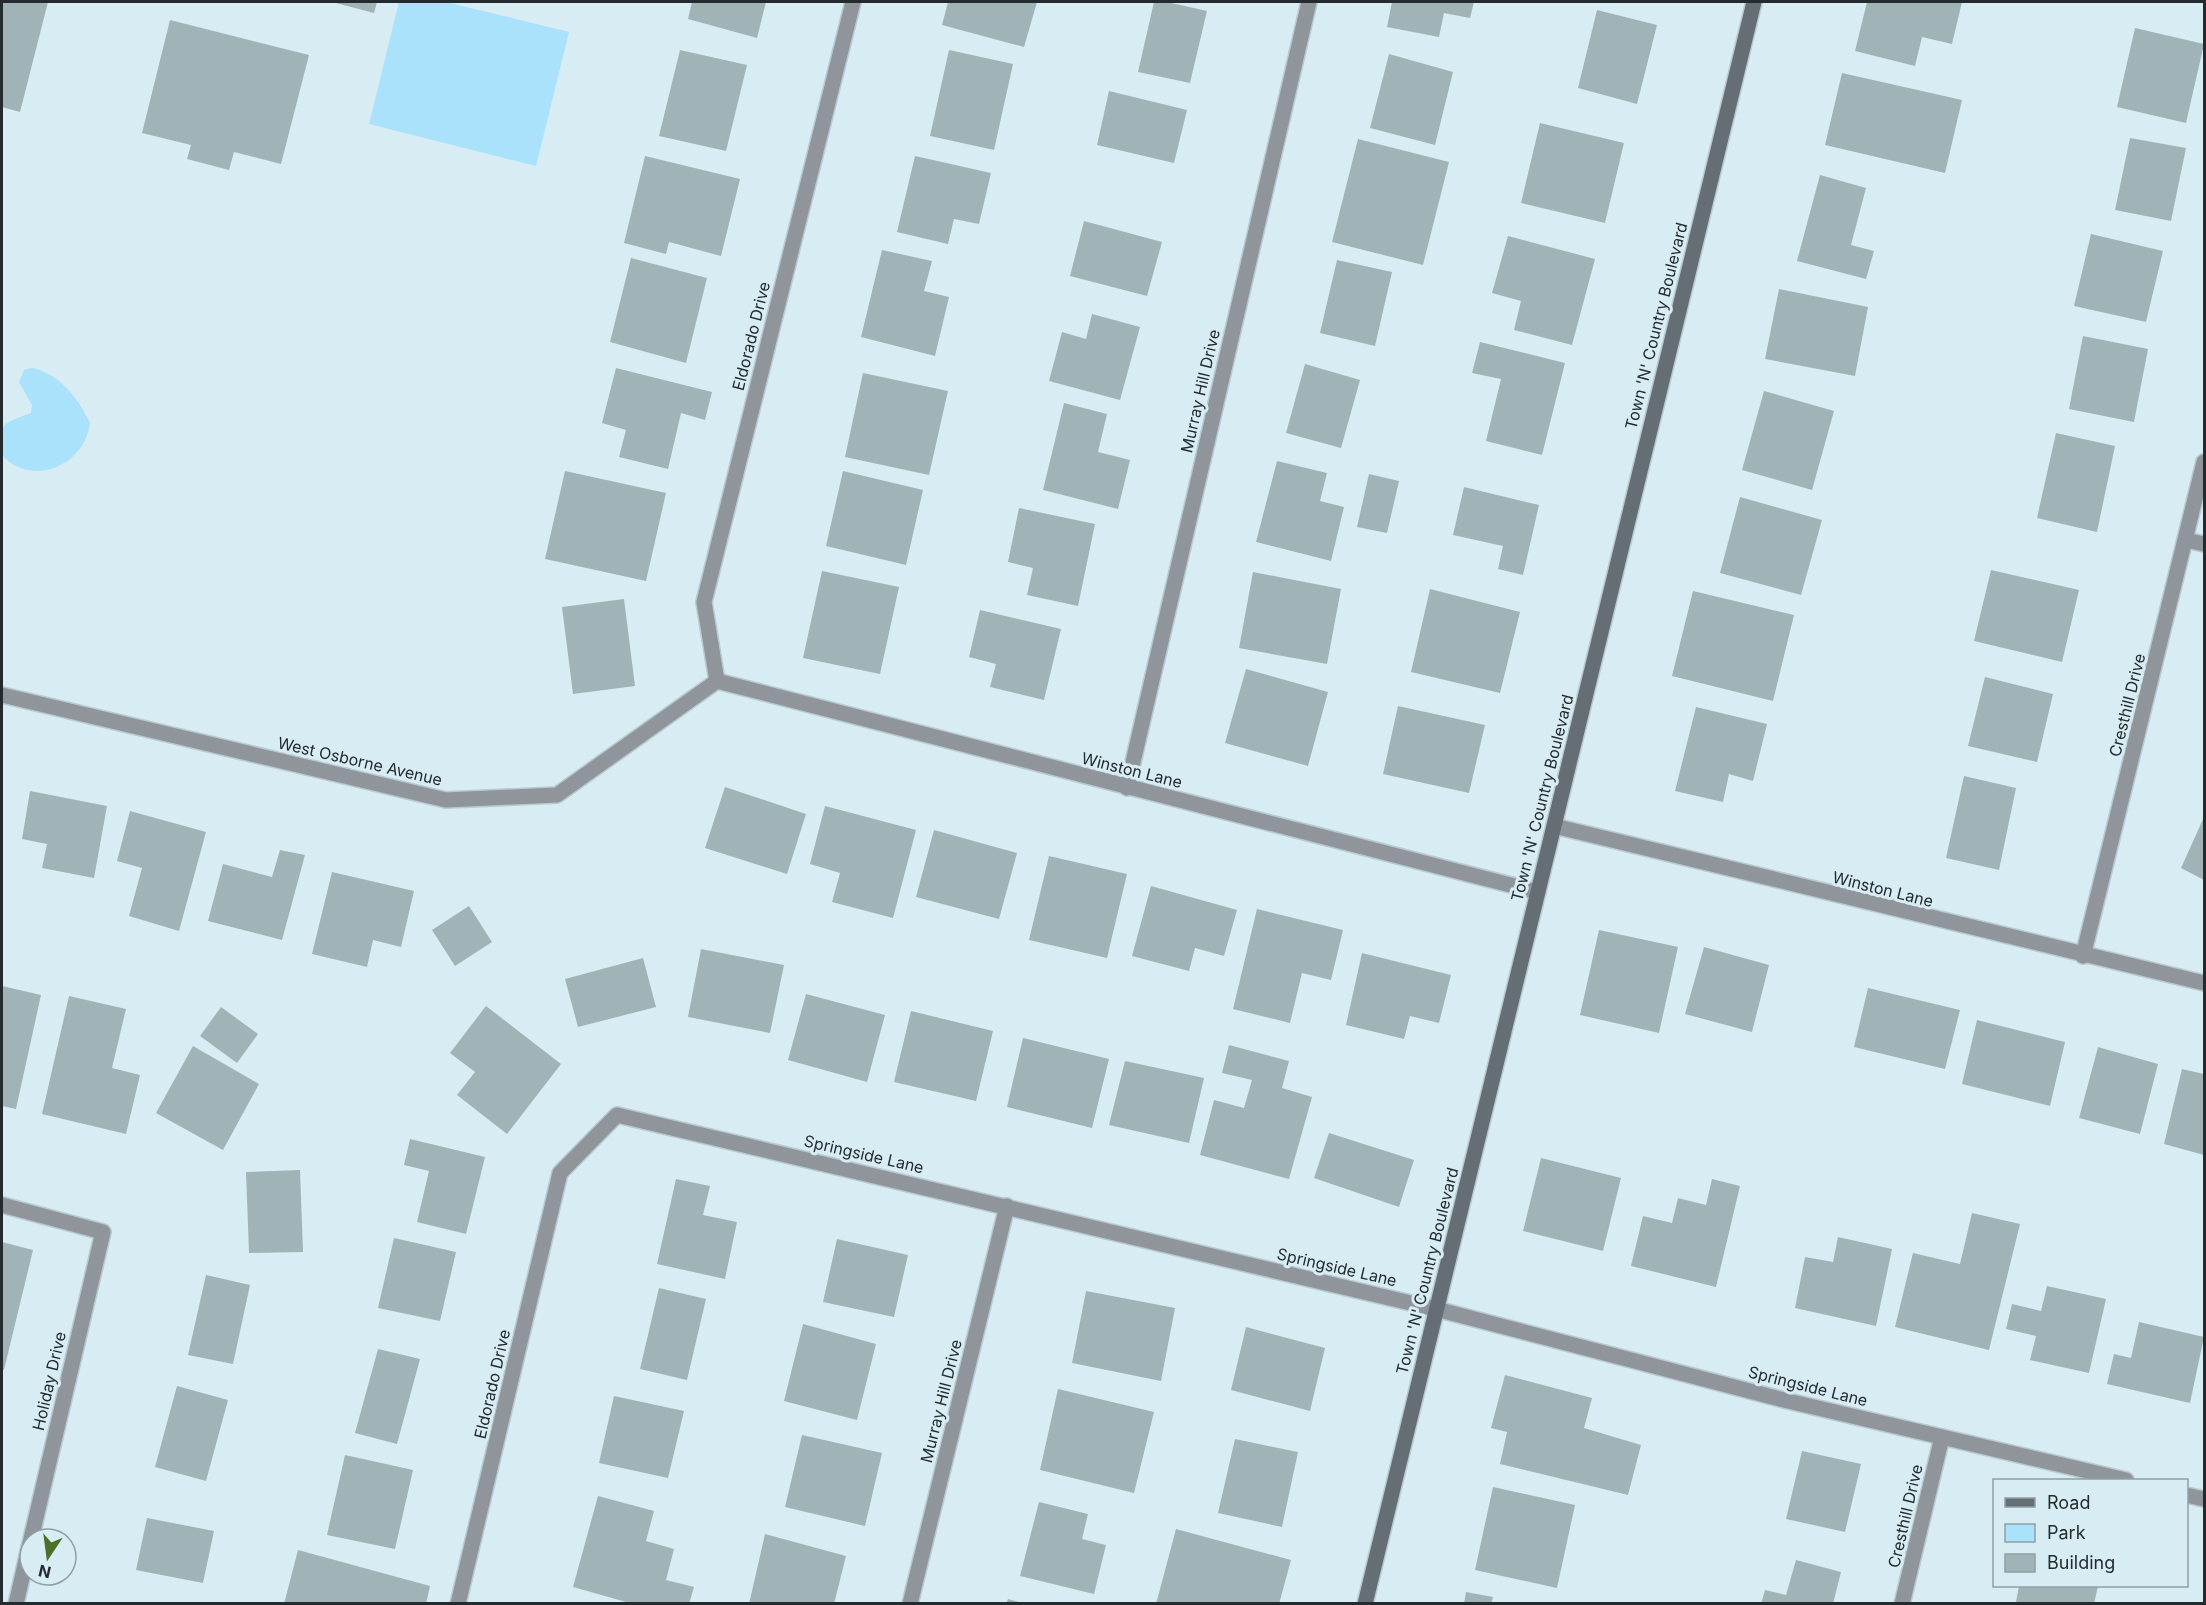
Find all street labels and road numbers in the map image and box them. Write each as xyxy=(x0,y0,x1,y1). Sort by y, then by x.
street label: Town 'N' Country Boulevard xyxy=(1621,220,1691,432)
street label: Eldorado Drive xyxy=(728,279,774,393)
street label: Murray Hill Drive xyxy=(1176,327,1224,455)
street label: Cresthill Drive xyxy=(2105,651,2149,759)
street label: Town 'N' Country Boulevard xyxy=(1507,692,1577,904)
street label: West Osborne Avenue xyxy=(276,732,444,790)
street label: Winston Lane xyxy=(1080,748,1184,792)
street label: Winston Lane xyxy=(1831,867,1935,911)
street label: Springside Lane xyxy=(802,1131,926,1177)
street label: Town 'N' Country Boulevard xyxy=(1392,1165,1462,1377)
street label: Springside Lane xyxy=(1275,1244,1399,1290)
street label: Eldorado Drive xyxy=(470,1327,514,1441)
street label: Holiday Drive xyxy=(28,1330,70,1432)
street label: Murray Hill Drive xyxy=(916,1337,966,1465)
street label: Springside Lane xyxy=(1746,1362,1870,1410)
street label: Cresthill Drive xyxy=(1883,1462,1927,1570)

